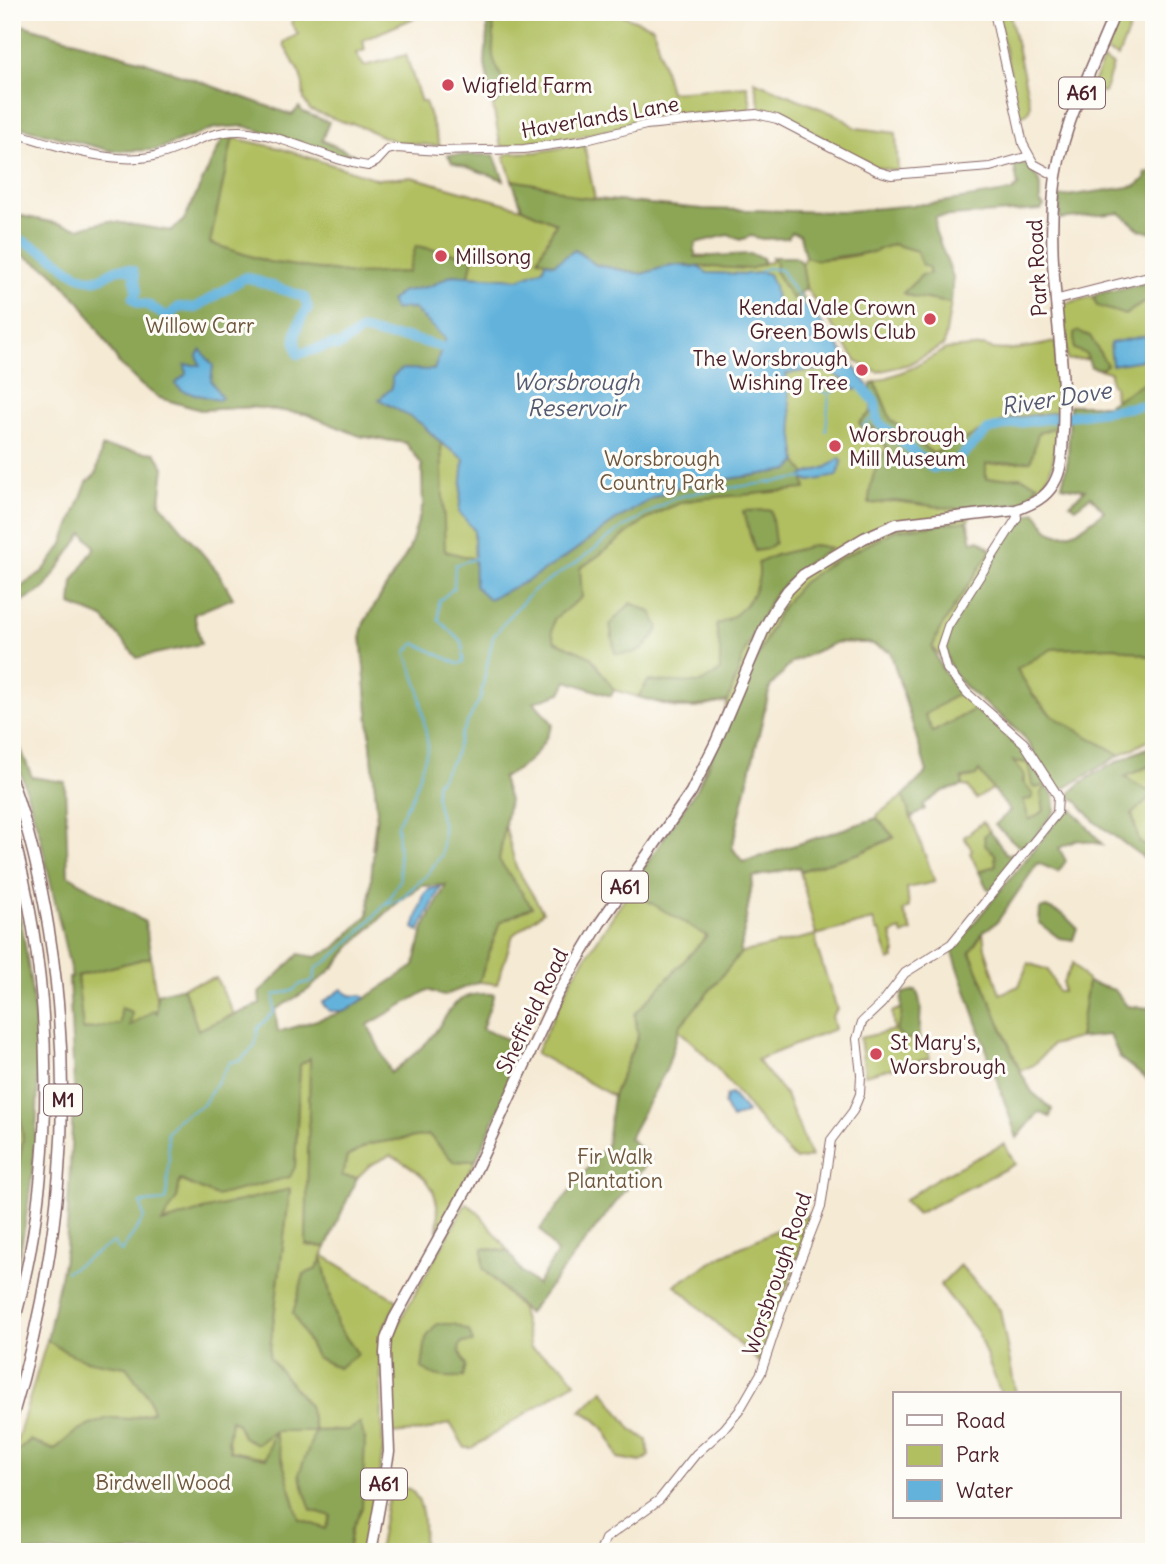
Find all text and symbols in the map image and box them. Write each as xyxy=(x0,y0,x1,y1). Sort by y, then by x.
place label: Wigfield Farm xyxy=(462,72,592,99)
marker: Wigfield Farm xyxy=(440,77,456,93)
road number: A61 xyxy=(1059,78,1105,108)
street label: Haverlands Lane xyxy=(519,90,681,144)
street label: Park Road xyxy=(1021,219,1053,317)
place label: Millsong xyxy=(455,243,531,270)
marker: Millsong xyxy=(433,248,449,264)
place label: Kendal Vale Crown Green Bowls Club xyxy=(738,294,916,345)
marker: Kendal Vale Crown Green Bowls Club xyxy=(922,311,938,327)
park label: Willow Carr xyxy=(145,312,255,339)
place label: The Worsbrough Wishing Tree xyxy=(693,345,848,396)
marker: The Worsbrough Wishing Tree xyxy=(854,362,870,378)
water label: Worsbrough Reservoir xyxy=(512,367,640,422)
water label: River Dove xyxy=(999,375,1115,421)
place label: Worsbrough Mill Museum xyxy=(849,421,966,472)
marker: Worsbrough Mill Museum xyxy=(827,438,843,454)
park label: Worsbrough Country Park xyxy=(599,445,725,496)
road number: A61 xyxy=(602,872,648,902)
street label: Sheffield Road xyxy=(490,944,574,1078)
place label: St Mary's, Worsbrough xyxy=(890,1029,1006,1080)
marker: St Mary's, Worsbrough xyxy=(868,1046,884,1062)
road number: M1 xyxy=(44,1084,82,1116)
park label: Fir Walk Plantation xyxy=(567,1143,663,1194)
street label: Worsbrough Road xyxy=(737,1189,817,1359)
legend xyxy=(893,1392,1120,1518)
text: Road xyxy=(956,1407,1005,1434)
text: Park xyxy=(956,1441,999,1468)
road number: A61 xyxy=(361,1468,407,1500)
park label: Birdwell Wood xyxy=(95,1469,231,1496)
text: Water xyxy=(956,1477,1014,1504)

